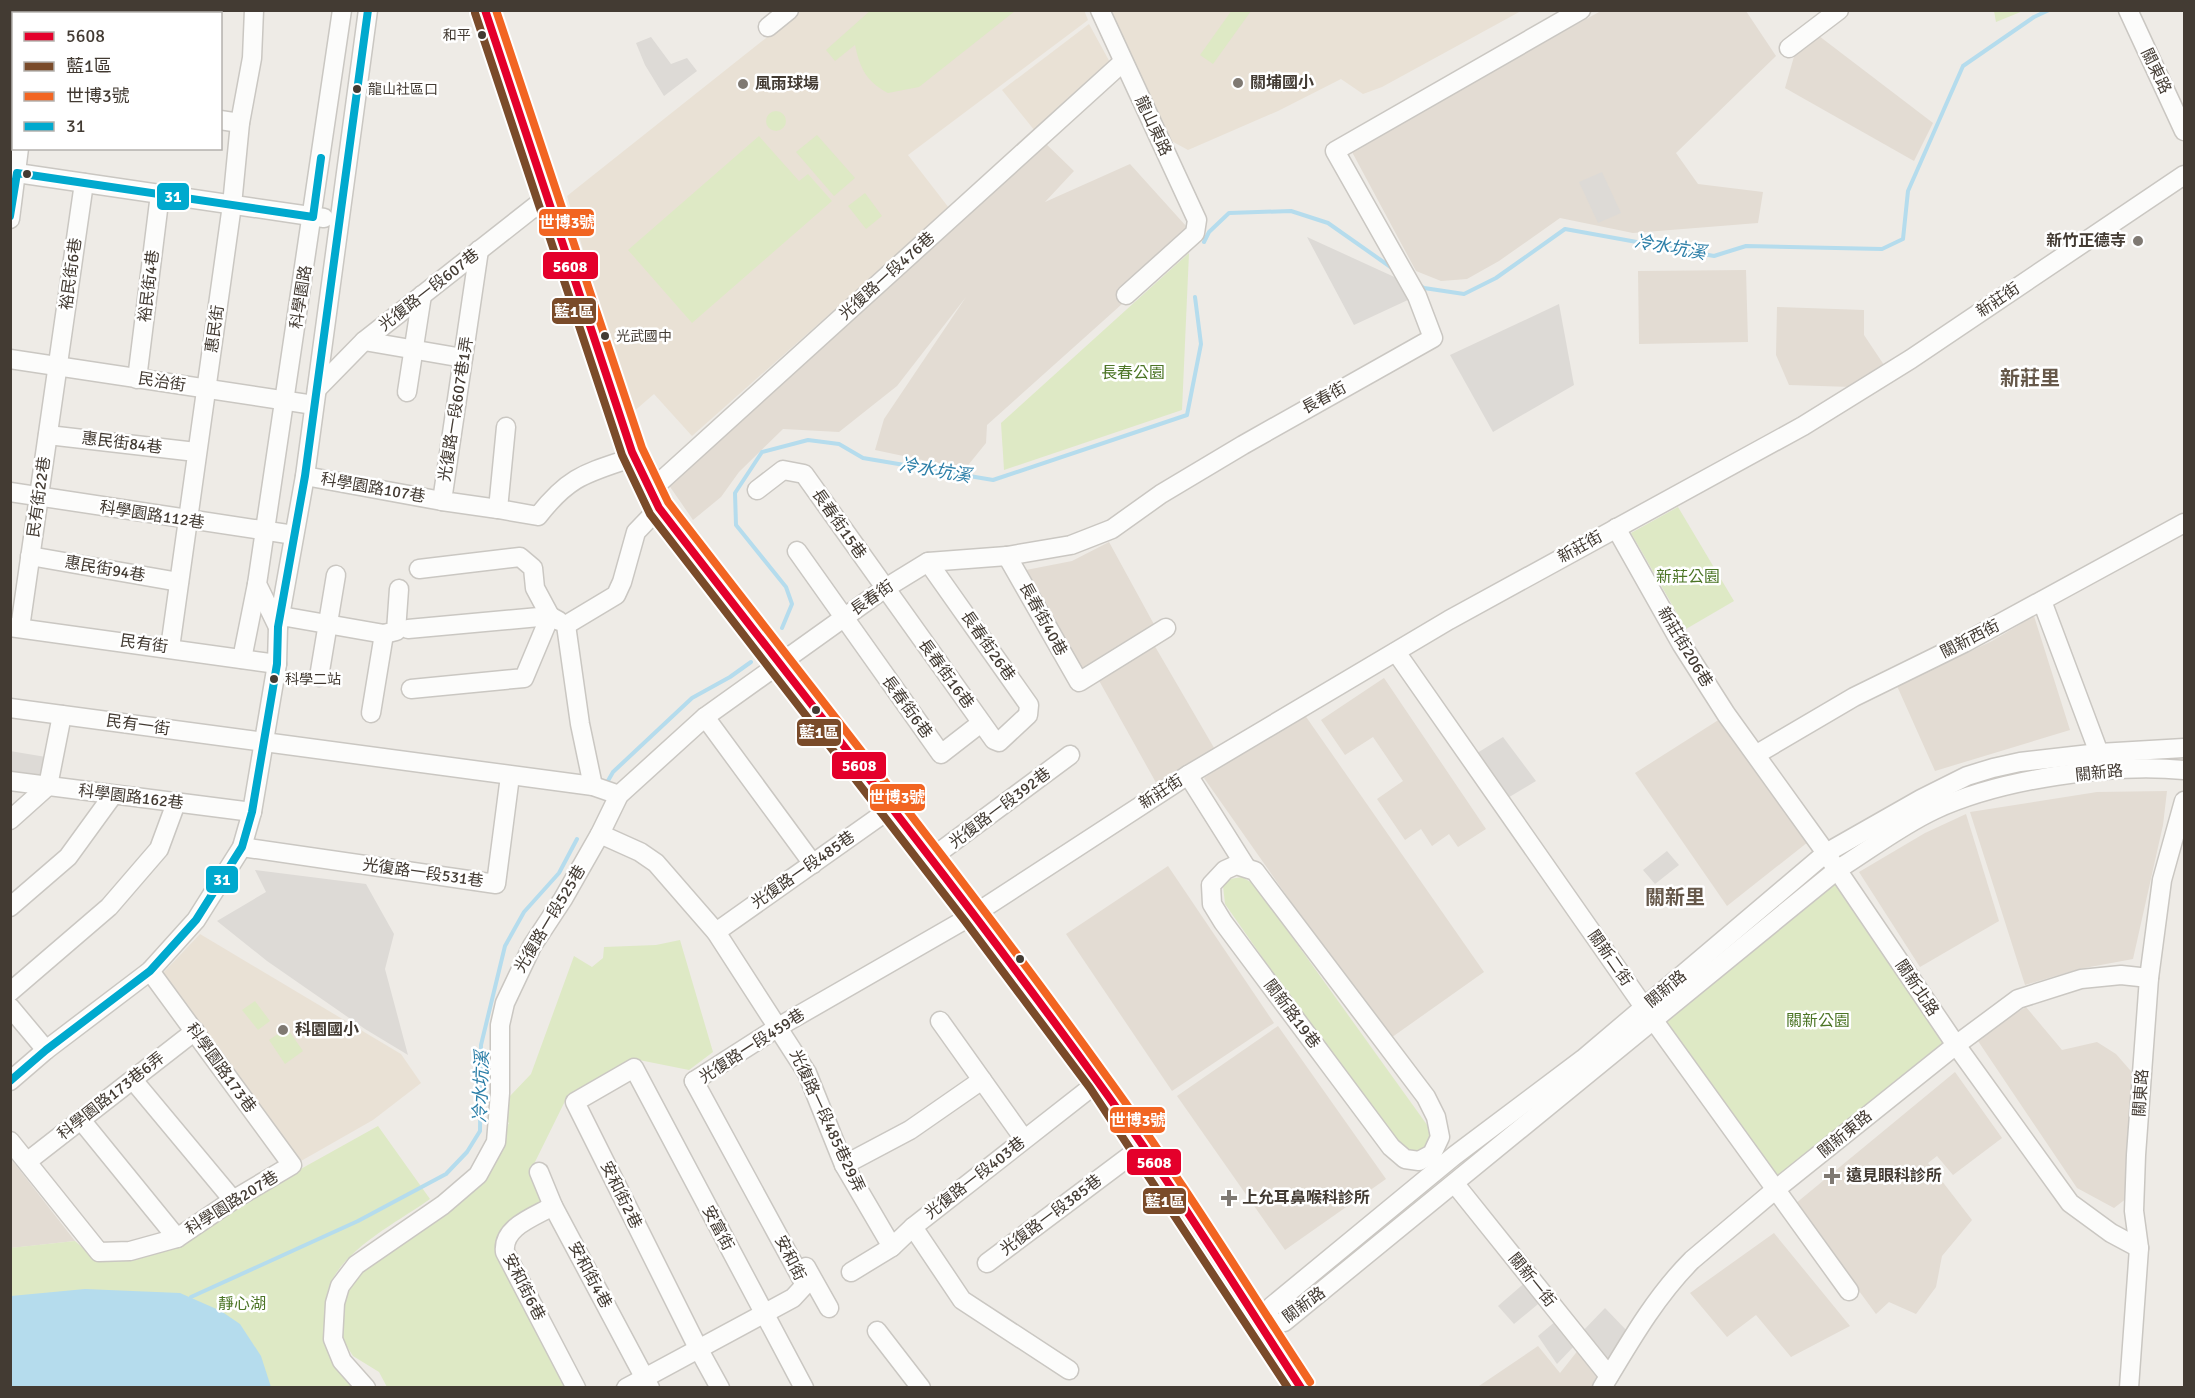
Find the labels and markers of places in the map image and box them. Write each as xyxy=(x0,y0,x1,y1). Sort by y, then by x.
place label: 和平 xyxy=(443,27,471,44)
marker: 和平 xyxy=(476,29,488,41)
place label: 關埔國小 xyxy=(1250,73,1314,93)
place label: 風雨球場 xyxy=(755,74,819,94)
marker: 關埔國小 xyxy=(1231,76,1245,90)
marker: 風雨球場 xyxy=(736,77,750,91)
place label: 龍山社區口 xyxy=(368,81,438,98)
marker: 龍山社區口 xyxy=(351,83,363,95)
unlabelled marker xyxy=(21,168,33,180)
place label: 新竹正德寺 xyxy=(2046,231,2126,251)
marker: 新竹正德寺 xyxy=(2131,234,2145,248)
place label: 光武國中 xyxy=(616,328,672,345)
marker: 光武國中 xyxy=(599,330,611,342)
place label: 科學二站 xyxy=(285,671,341,688)
marker: 科學二站 xyxy=(268,673,280,685)
unlabelled marker xyxy=(810,704,822,716)
unlabelled marker xyxy=(1014,953,1026,965)
place label: 科園國小 xyxy=(295,1020,359,1040)
marker: 科園國小 xyxy=(276,1023,290,1037)
place label: 遠見眼科診所 xyxy=(1846,1166,1942,1186)
marker: 遠見眼科診所 xyxy=(1823,1167,1841,1185)
place label: 上允耳鼻喉科診所 xyxy=(1242,1188,1370,1208)
marker: 上允耳鼻喉科診所 xyxy=(1220,1189,1238,1207)

